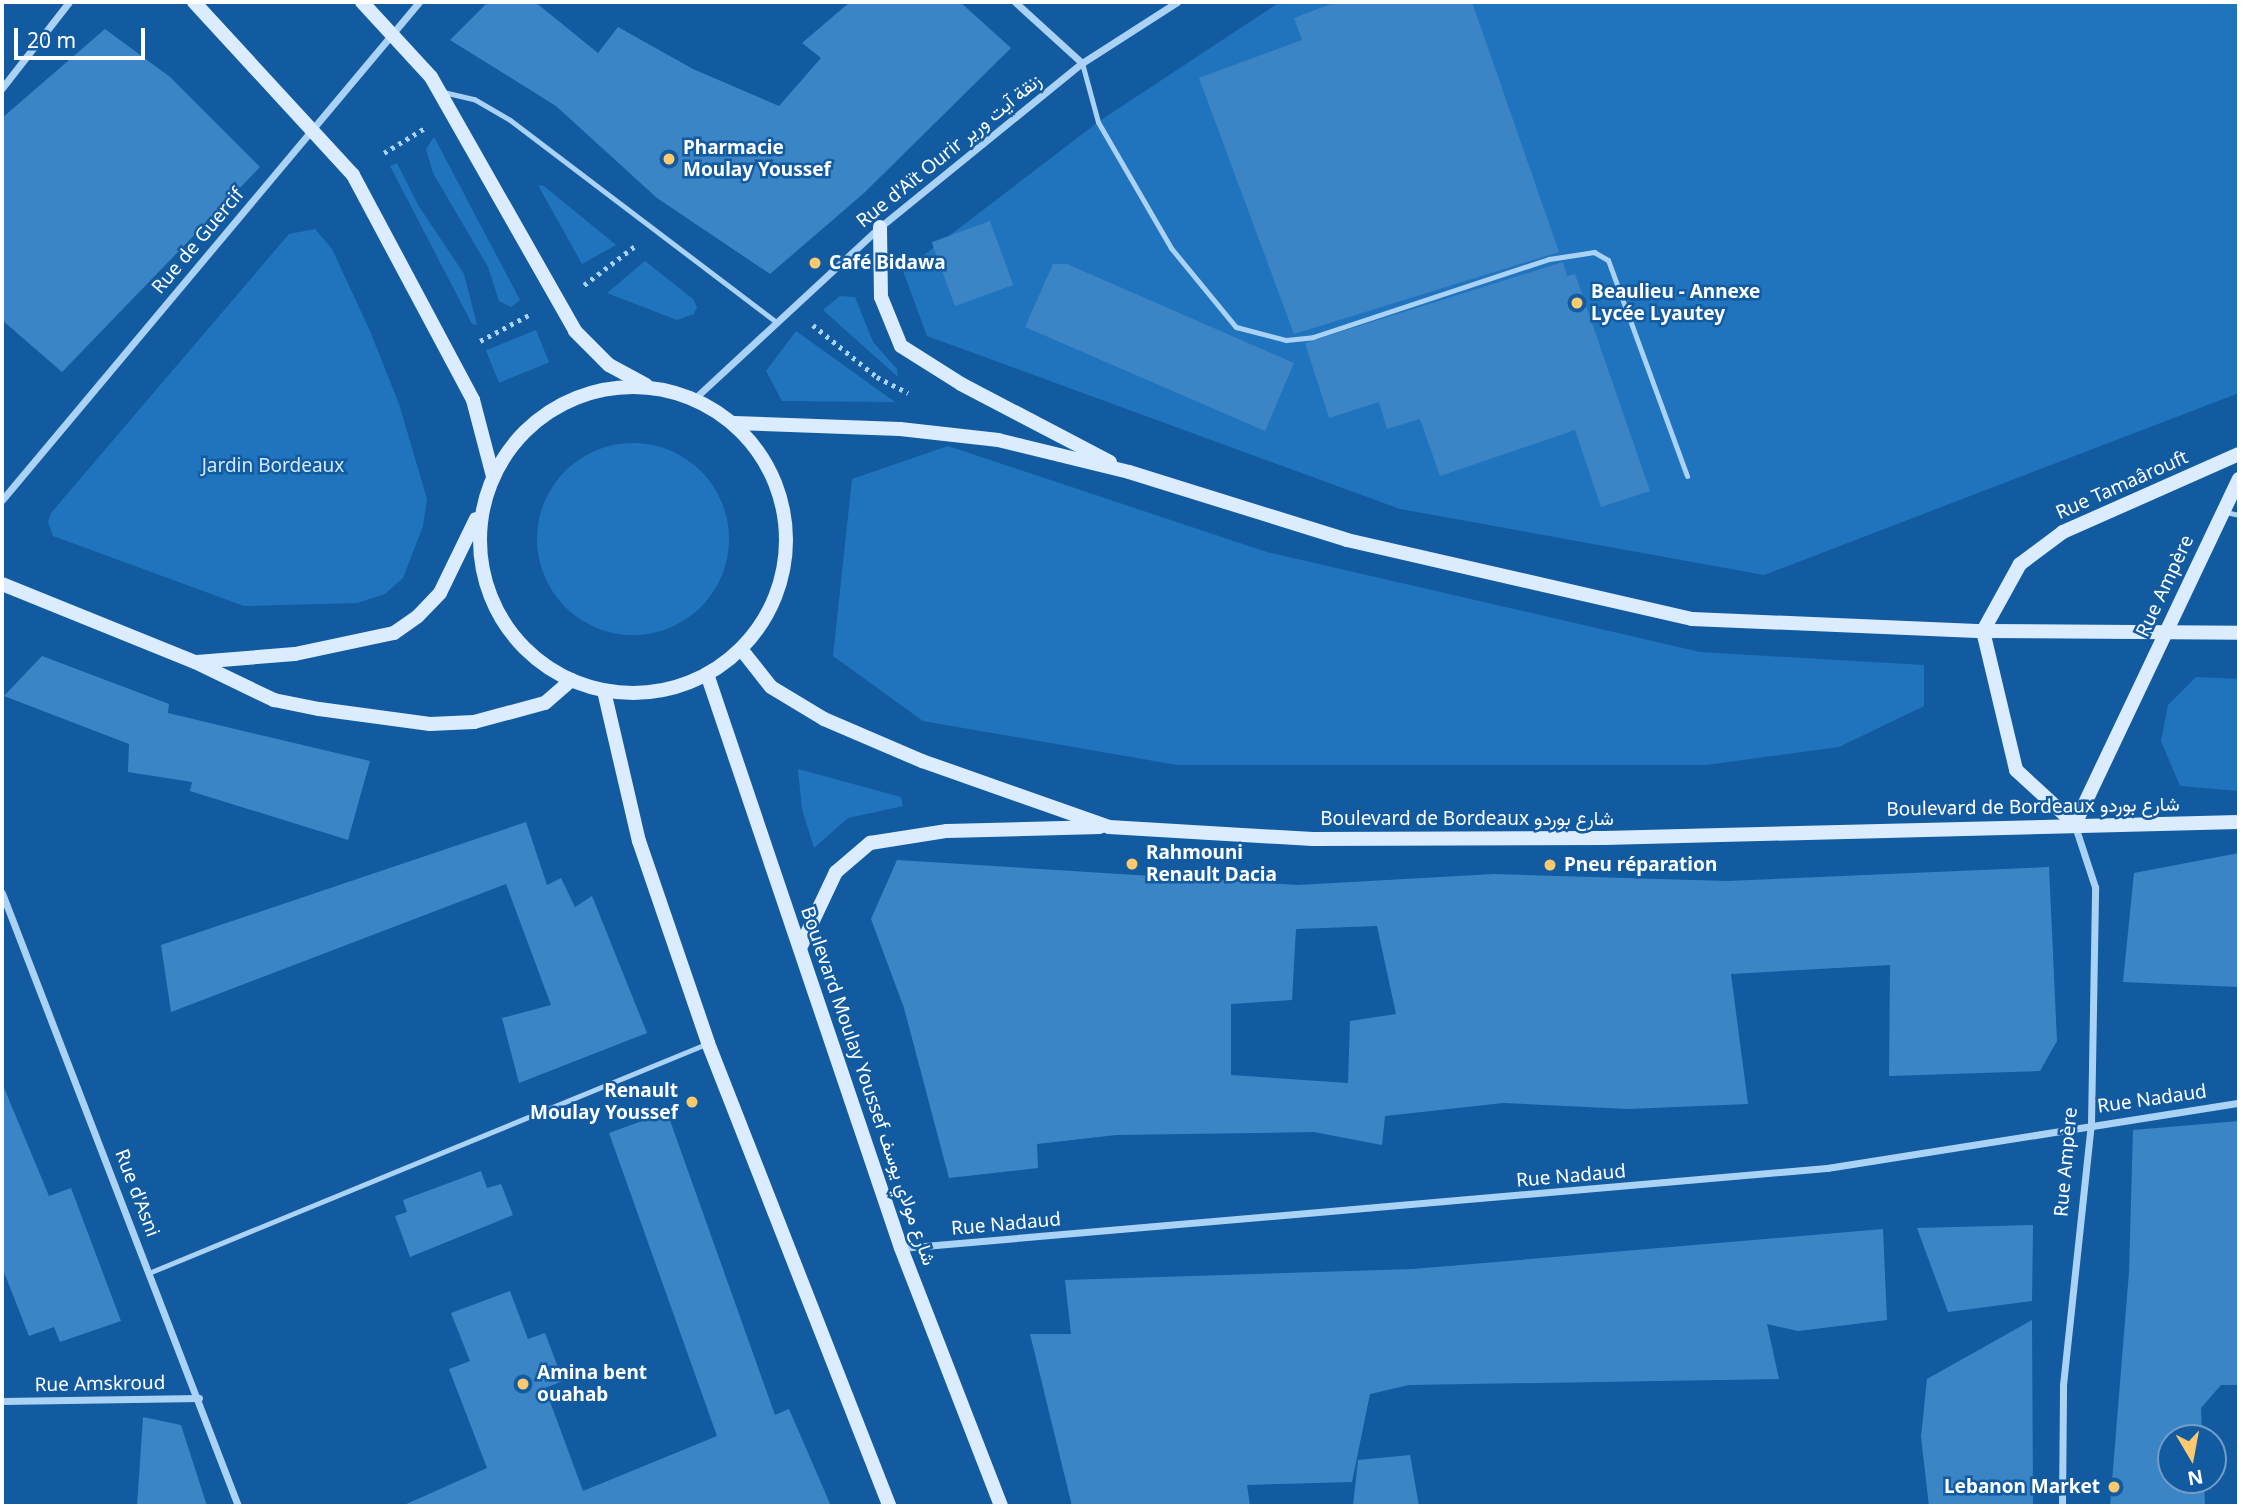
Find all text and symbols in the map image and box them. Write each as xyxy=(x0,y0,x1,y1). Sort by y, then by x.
scale bar xyxy=(18,14,149,58)
text: 20 m xyxy=(27,26,76,54)
street label: Rue d'Aït Ourir زنقة آيت ورير xyxy=(852,69,1046,233)
place label: Pharmacie Moulay Youssef xyxy=(683,137,831,181)
marker: Pharmacie Moulay Youssef xyxy=(661,151,677,167)
street label: Rue de Guercif xyxy=(147,184,249,298)
place label: Café Bidawa xyxy=(829,252,946,274)
marker: Café Bidawa xyxy=(807,255,823,271)
place label: Beaulieu - Annexe Lycée Lyautey xyxy=(1591,281,1760,325)
marker: Beaulieu - Annexe Lycée Lyautey xyxy=(1569,295,1585,311)
street label: Rue Tamaârouft xyxy=(2052,446,2192,524)
park label: Jardin Bordeaux xyxy=(202,455,344,477)
street label: Rue Ampère xyxy=(2131,531,2199,641)
street label: Boulevard de Bordeaux شارع بوردو xyxy=(1886,793,2180,821)
street label: Boulevard de Bordeaux شارع بوردو xyxy=(1320,808,1614,830)
place label: Rahmouni Renault Dacia xyxy=(1146,842,1277,886)
place label: Pneu réparation xyxy=(1564,854,1717,876)
marker: Rahmouni Renault Dacia xyxy=(1124,856,1140,872)
marker: Pneu réparation xyxy=(1542,857,1558,873)
street label: Boulevard Moulay Youssef شارع مولاي يوسف xyxy=(796,903,940,1269)
place label: Renault Moulay Youssef xyxy=(530,1080,678,1124)
street label: Rue Nadaud xyxy=(2096,1080,2208,1118)
marker: Renault Moulay Youssef xyxy=(684,1094,700,1110)
street label: Rue Ampère xyxy=(2050,1106,2082,1218)
street label: Rue d'Asni xyxy=(110,1146,164,1240)
street label: Rue Nadaud xyxy=(1515,1160,1627,1192)
street label: Rue Nadaud xyxy=(950,1208,1062,1240)
place label: Amina bent ouahab xyxy=(537,1362,647,1406)
street label: Rue Amskroud xyxy=(34,1371,166,1397)
marker: Amina bent ouahab xyxy=(515,1376,531,1392)
north arrow xyxy=(2157,1424,2227,1494)
text: N xyxy=(2185,1464,2205,1492)
place label: Lebanon Market xyxy=(1944,1476,2100,1498)
marker: Lebanon Market xyxy=(2106,1479,2122,1495)

